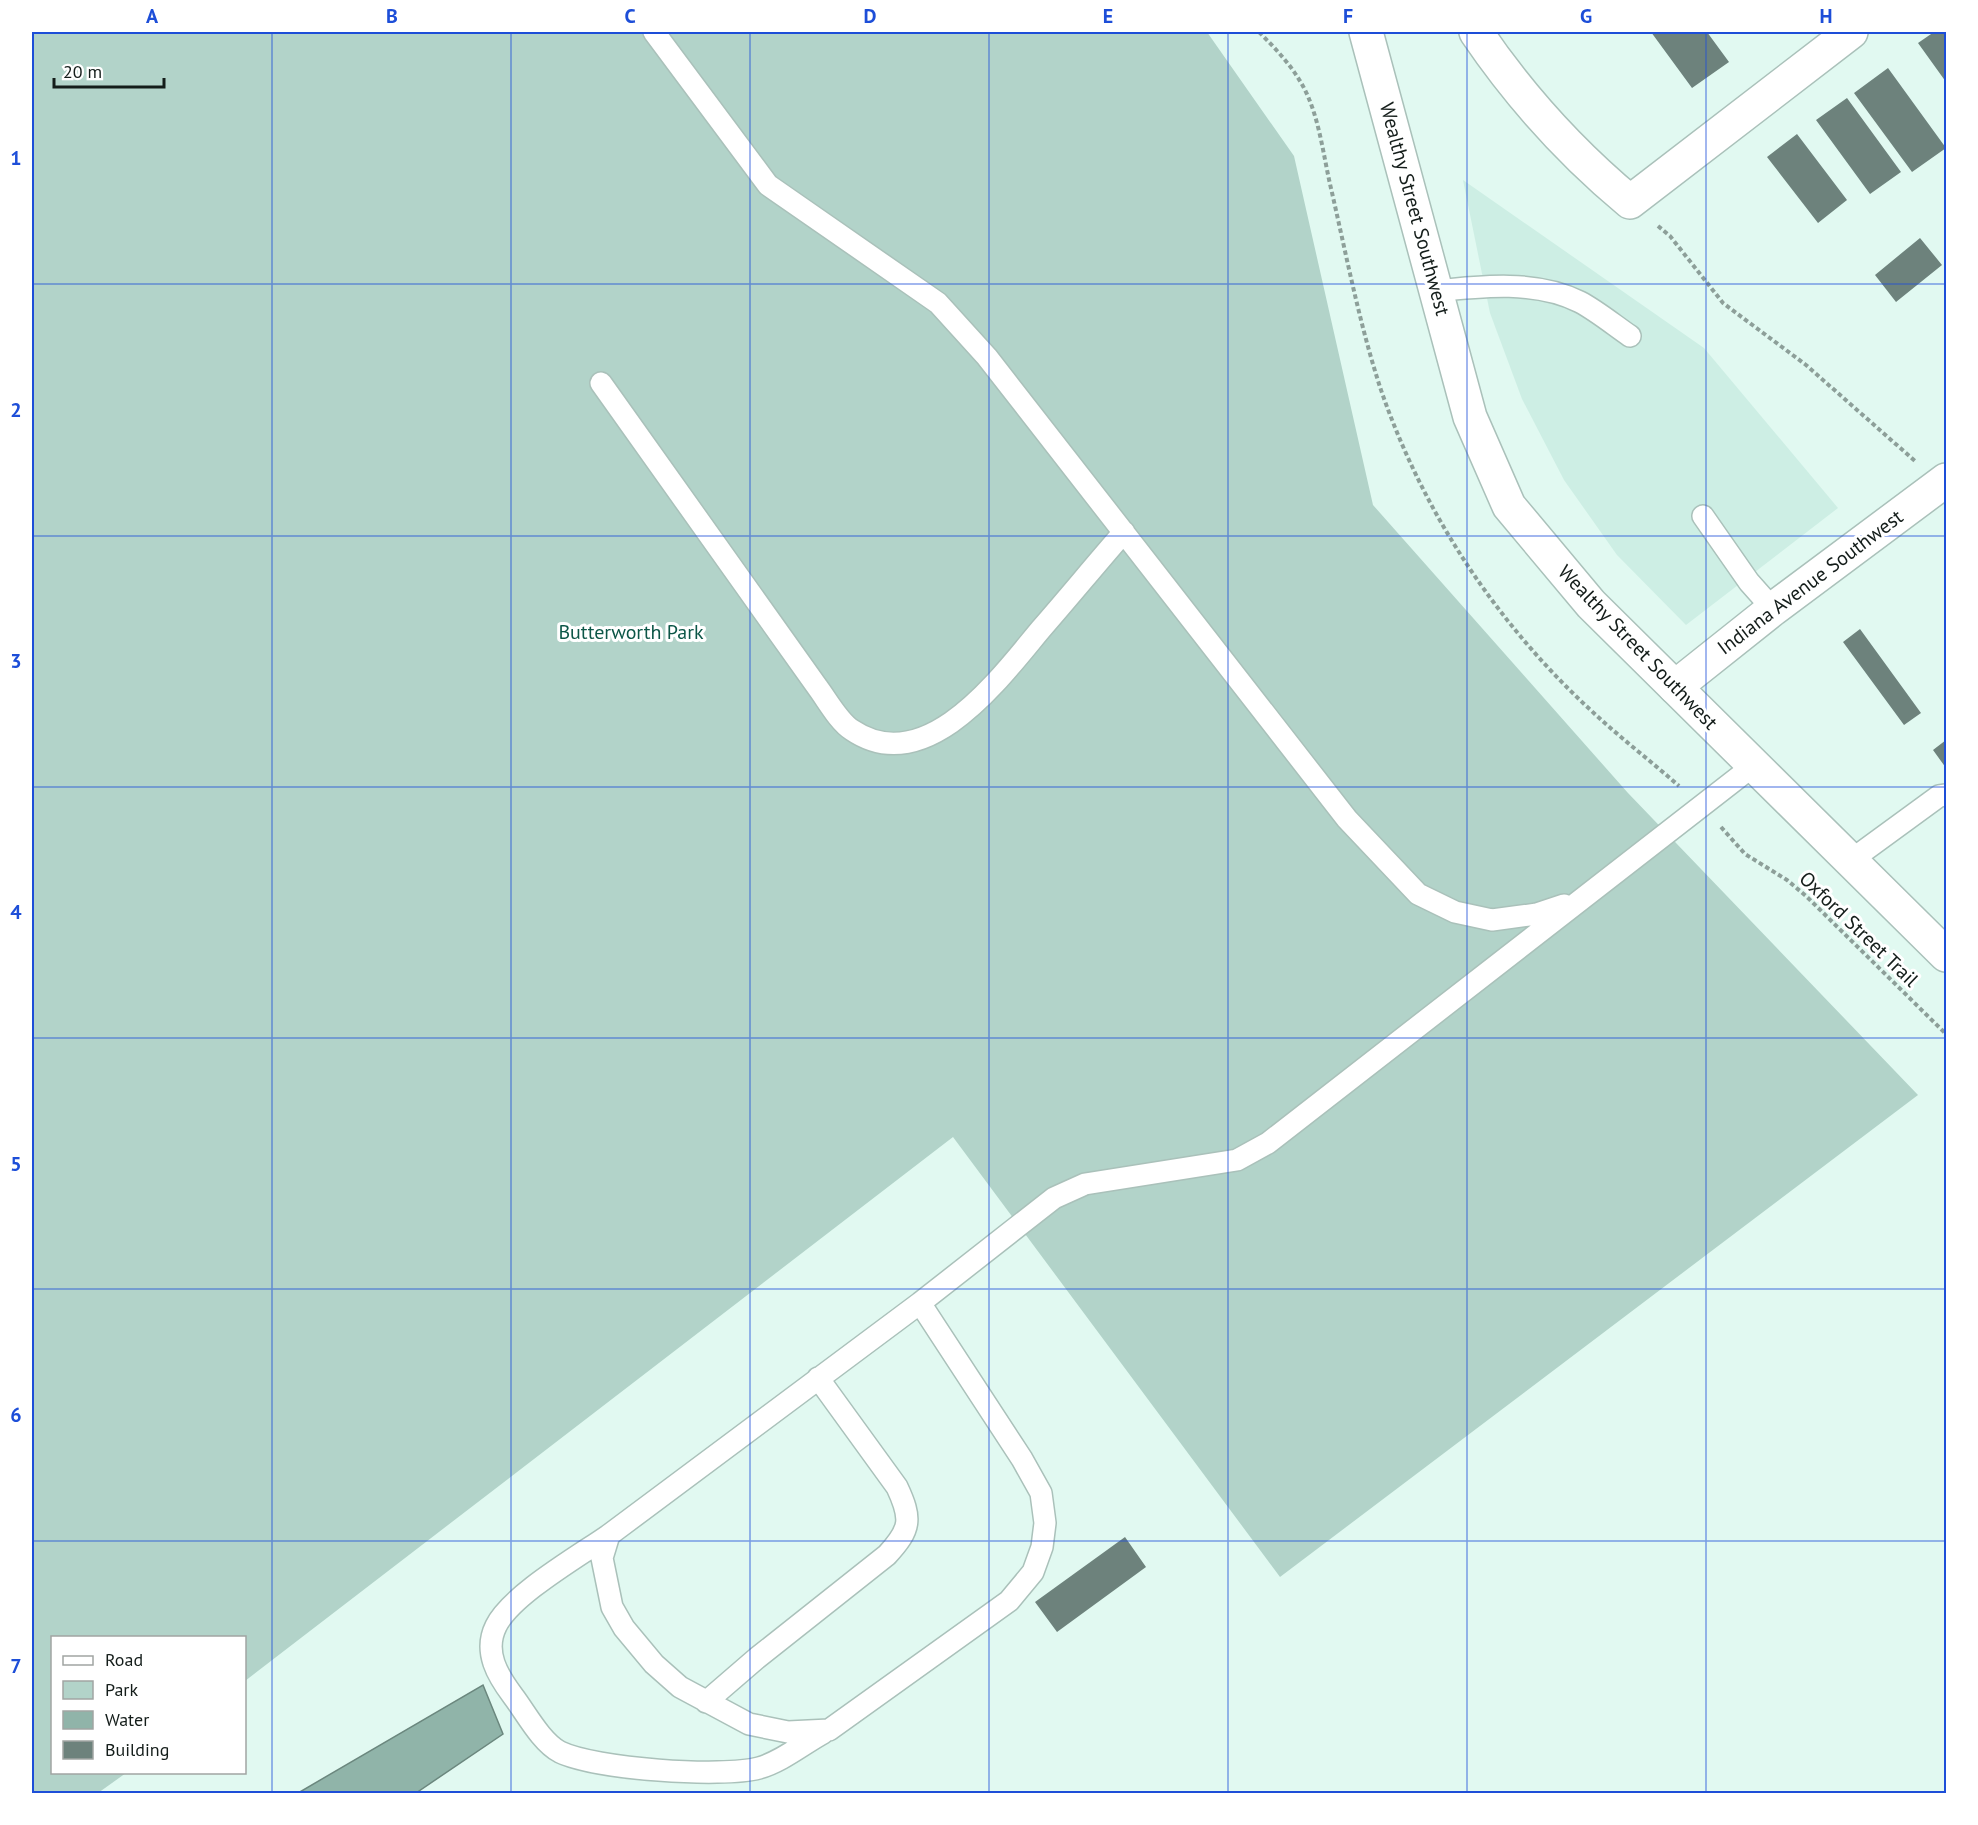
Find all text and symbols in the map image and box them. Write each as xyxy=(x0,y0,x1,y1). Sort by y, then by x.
text: A xyxy=(146,3,159,29)
text: B xyxy=(386,3,398,29)
text: C xyxy=(624,3,636,29)
text: D xyxy=(864,3,877,29)
text: E xyxy=(1103,3,1113,29)
text: F xyxy=(1343,3,1353,29)
text: G xyxy=(1580,3,1592,29)
text: H xyxy=(1819,3,1833,29)
scale bar xyxy=(54,51,164,89)
text: 20 m xyxy=(63,60,102,83)
street label: Wealthy Street Southwest xyxy=(1374,100,1456,319)
text: 1 xyxy=(10,145,22,171)
text: 2 xyxy=(10,397,22,423)
street label: Indiana Avenue Southwest xyxy=(1712,504,1908,660)
street label: Wealthy Street Southwest xyxy=(1552,559,1724,735)
park label: Butterworth Park xyxy=(558,619,704,645)
text: 3 xyxy=(10,648,22,674)
street label: Oxford Street Trail xyxy=(1794,866,1924,993)
text: 4 xyxy=(10,899,22,925)
text: 5 xyxy=(10,1151,22,1177)
text: 6 xyxy=(10,1402,22,1428)
legend xyxy=(51,1636,246,1774)
text: Road xyxy=(105,1648,143,1671)
text: 7 xyxy=(10,1653,22,1679)
text: Park xyxy=(105,1678,138,1701)
text: Water xyxy=(105,1708,149,1731)
text: Building xyxy=(105,1738,169,1761)

